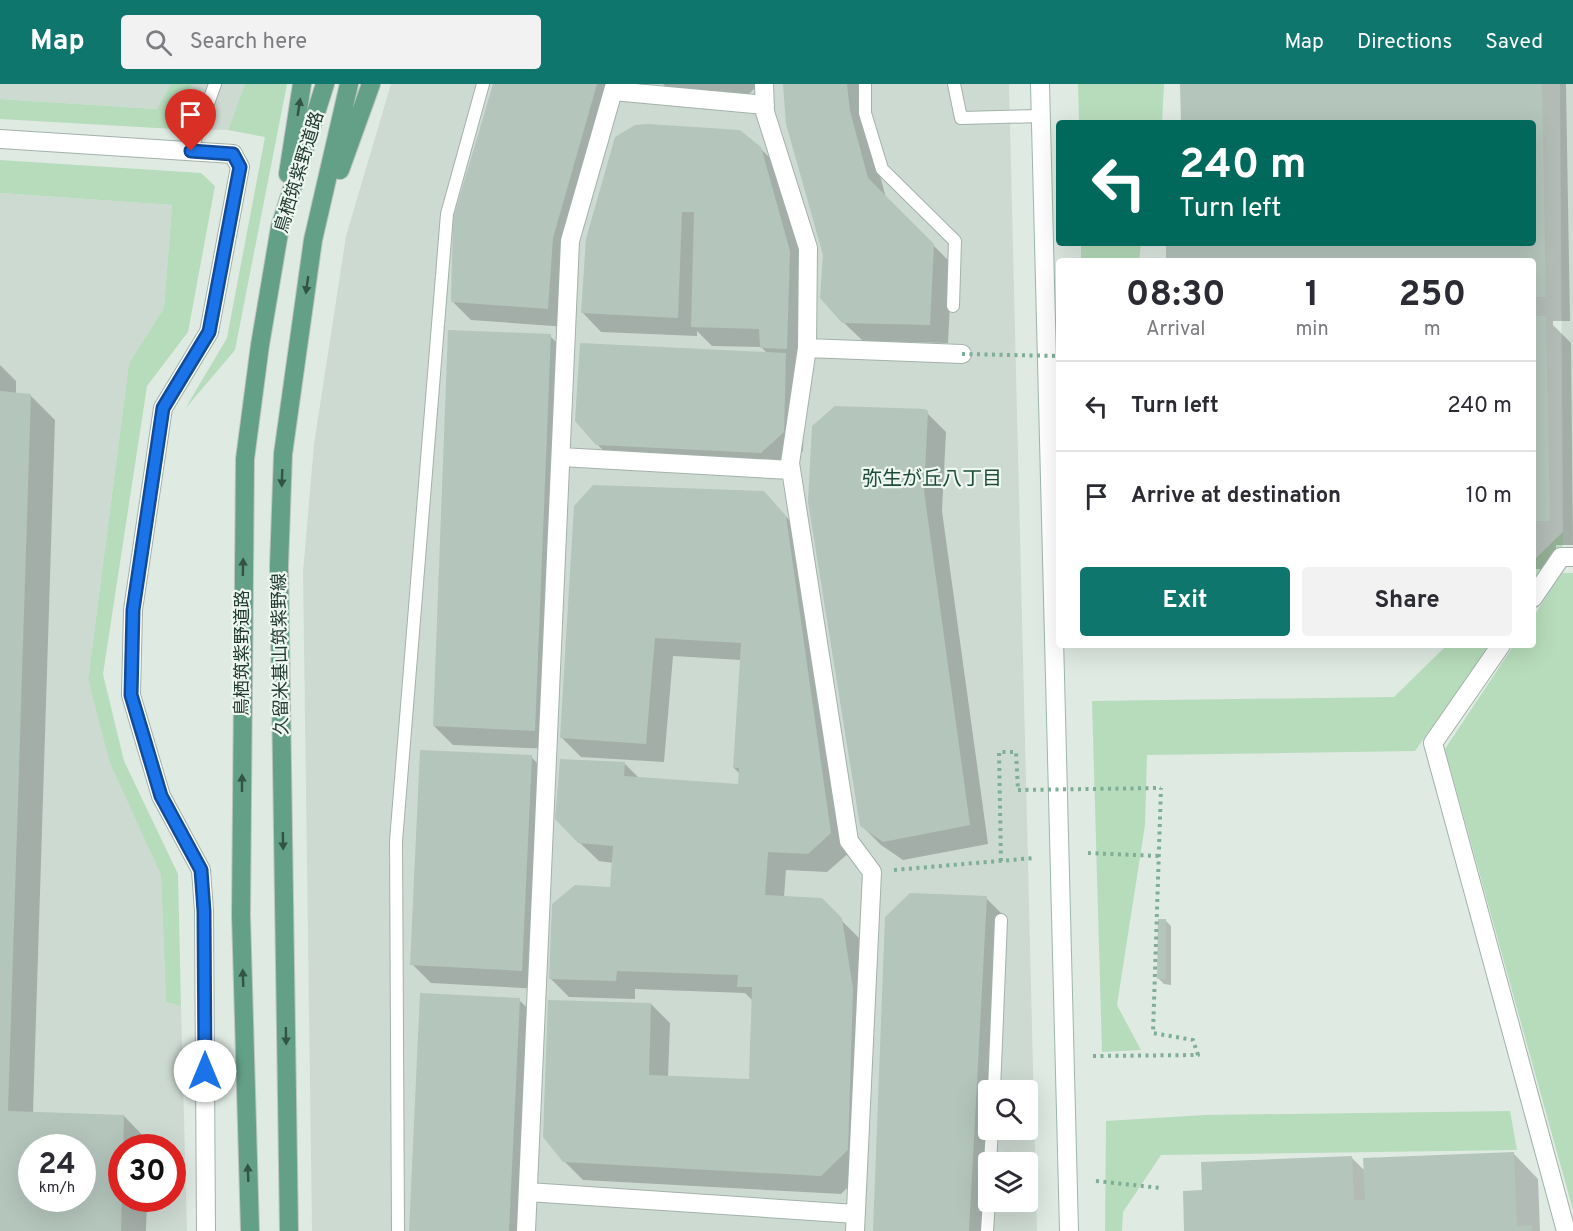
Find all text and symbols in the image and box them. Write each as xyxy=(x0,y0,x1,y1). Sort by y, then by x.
search box xyxy=(121,15,541,69)
text: Map xyxy=(30,24,85,60)
icon: search xyxy=(142,26,175,59)
text: Search here xyxy=(190,29,307,56)
text: Map xyxy=(1284,29,1324,56)
text: Directions xyxy=(1357,29,1452,56)
text: Saved xyxy=(1485,29,1543,56)
pin xyxy=(165,89,216,151)
one-way arrow xyxy=(294,97,303,116)
icon: arrive xyxy=(174,98,207,131)
street label: 鳥栖筑紫野道路 xyxy=(271,109,330,236)
text: 240 m xyxy=(1179,140,1307,193)
icon: left xyxy=(1080,144,1158,222)
text: Turn left xyxy=(1179,192,1281,226)
text: 08:30 xyxy=(1126,273,1226,319)
text: 1 xyxy=(1305,273,1319,319)
text: 250 xyxy=(1399,273,1466,319)
one-way arrow xyxy=(302,276,311,295)
text: Arrival xyxy=(1146,317,1206,343)
text: min xyxy=(1295,317,1329,343)
text: m xyxy=(1424,317,1441,343)
icon: left xyxy=(1080,390,1113,423)
text: Turn left xyxy=(1131,393,1219,420)
text: 240 m xyxy=(1447,393,1512,420)
district label: 弥生が丘八丁目 xyxy=(862,467,1002,493)
one-way arrow xyxy=(277,469,287,488)
icon: arrive xyxy=(1080,480,1113,513)
text: Arrive at destination xyxy=(1131,483,1341,510)
text: 10 m xyxy=(1466,483,1512,510)
one-way arrow xyxy=(238,557,248,576)
button: Exit xyxy=(1080,567,1290,636)
button: Share xyxy=(1302,567,1512,636)
street label: 久留米基山筑紫野線 xyxy=(269,573,294,735)
street label: 鳥栖筑紫野道路 xyxy=(232,590,255,716)
one-way arrow xyxy=(237,773,247,792)
one-way arrow xyxy=(278,832,288,851)
one-way arrow xyxy=(238,968,247,987)
one-way arrow xyxy=(281,1027,291,1046)
position arrow xyxy=(173,1039,237,1103)
map controls xyxy=(978,1080,1038,1212)
button: search xyxy=(978,1080,1038,1140)
speed limit sign: 30 xyxy=(108,1134,186,1212)
text: 24 xyxy=(38,1147,76,1184)
button: layers xyxy=(978,1152,1038,1212)
one-way arrow xyxy=(244,1163,253,1182)
text: km/h xyxy=(39,1179,75,1198)

